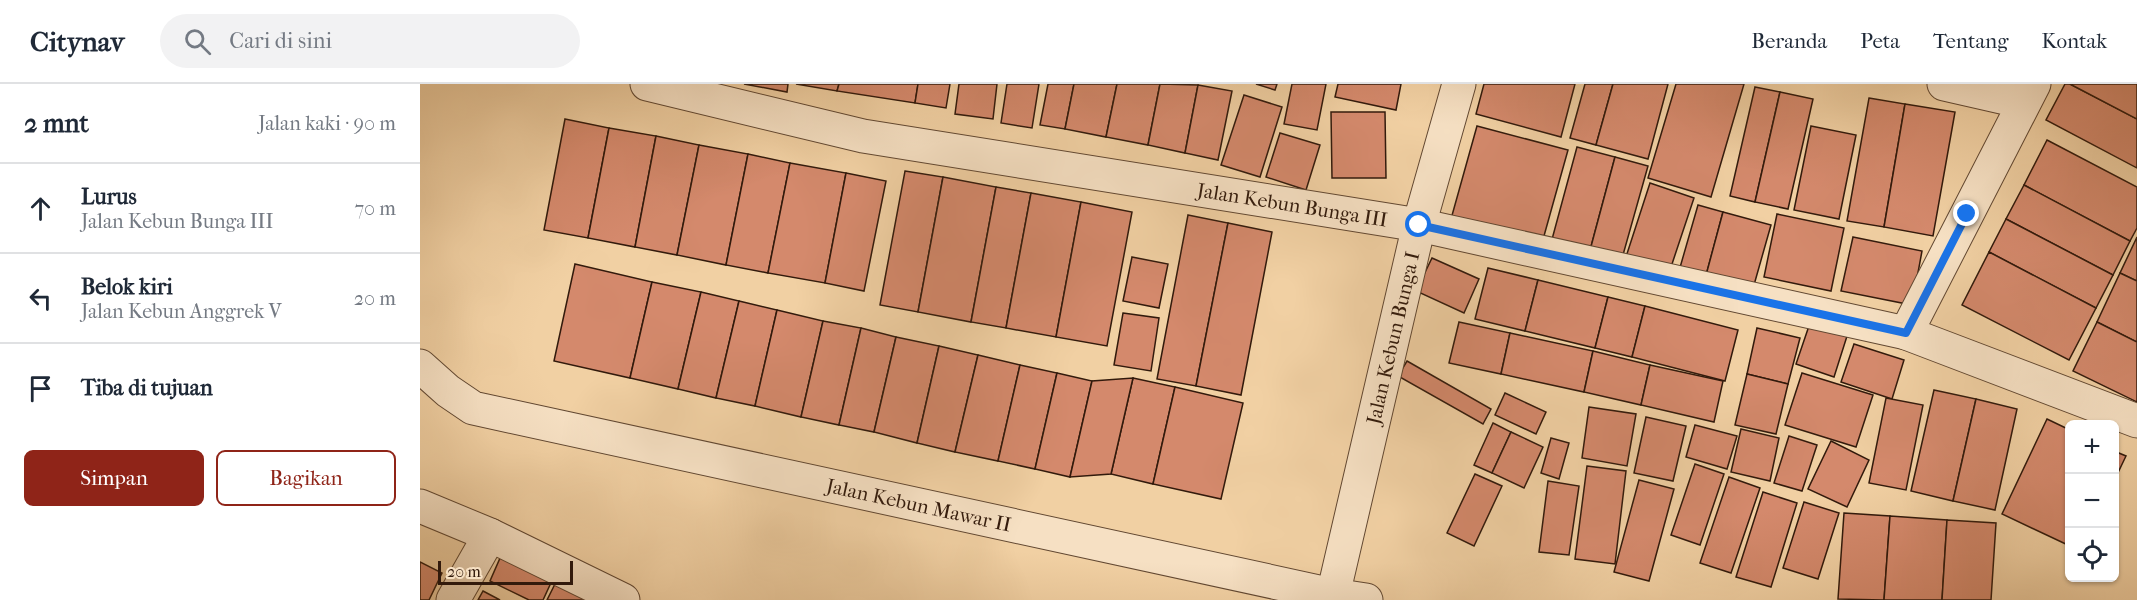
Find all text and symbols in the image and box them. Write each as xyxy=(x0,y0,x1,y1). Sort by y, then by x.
search box xyxy=(160,14,580,68)
text: Citynav xyxy=(30,25,124,58)
icon: search xyxy=(181,25,214,58)
text: Cari di sini xyxy=(229,28,332,54)
text: Beranda xyxy=(1751,29,1827,53)
text: Peta xyxy=(1860,29,1900,53)
text: Tentang xyxy=(1933,29,2009,53)
text: Kontak xyxy=(2042,29,2107,53)
text: 2 mnt xyxy=(24,108,89,139)
text: Jalan kaki · 90 m xyxy=(258,112,396,135)
street label: Jalan Kebun Bunga III xyxy=(1194,178,1389,232)
text: Lurus xyxy=(81,184,137,210)
icon: ahead xyxy=(24,192,57,225)
text: 70 m xyxy=(354,197,396,220)
route end xyxy=(1953,200,1979,226)
text: Jalan Kebun Bunga III xyxy=(81,210,273,233)
route start xyxy=(1405,211,1431,237)
street label: Jalan Kebun Bunga I xyxy=(1362,249,1425,429)
text: Belok kiri xyxy=(81,274,173,300)
icon: left xyxy=(24,282,57,315)
text: 20 m xyxy=(354,287,396,310)
text: Jalan Kebun Anggrek V xyxy=(81,300,282,323)
icon: arrive xyxy=(24,372,57,405)
text: Tiba di tujuan xyxy=(81,375,213,401)
map controls xyxy=(2065,420,2119,582)
button: + xyxy=(2065,420,2119,474)
button: Simpan xyxy=(24,450,204,506)
button: Bagikan xyxy=(216,450,396,506)
street label: Jalan Kebun Mawar II xyxy=(822,474,1013,537)
button: − xyxy=(2065,474,2119,528)
button: locate xyxy=(2065,528,2119,582)
scale bar xyxy=(438,558,573,586)
text: 20 m xyxy=(447,562,481,581)

